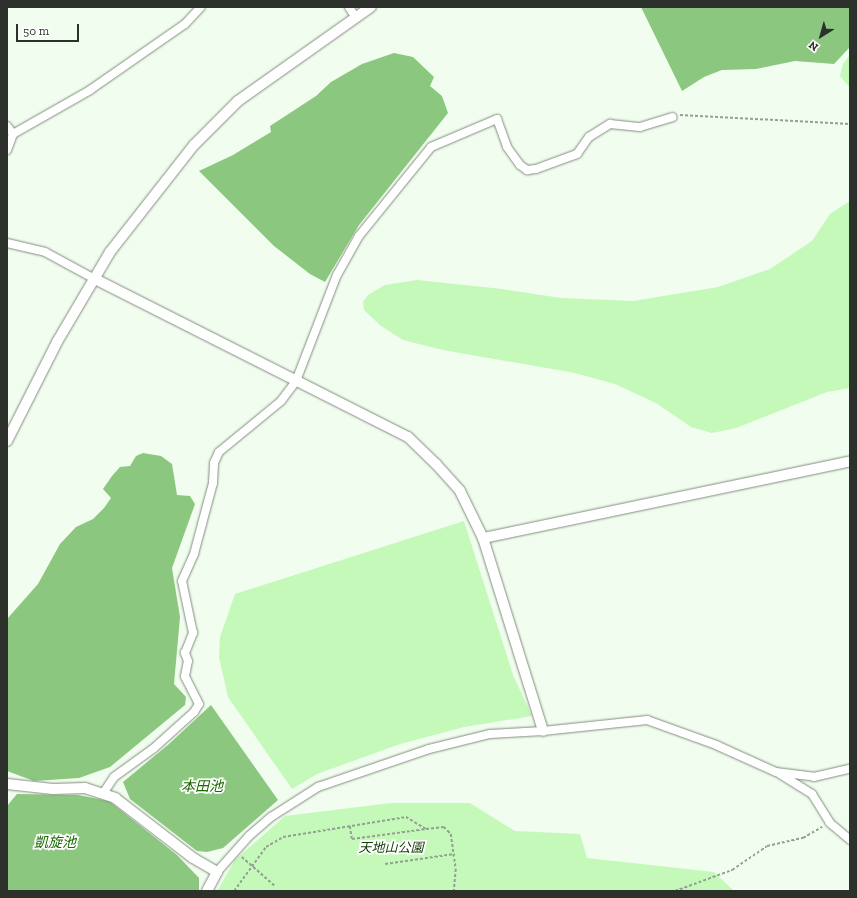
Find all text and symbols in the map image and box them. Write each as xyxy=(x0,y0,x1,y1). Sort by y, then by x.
scale bar xyxy=(18,16,81,42)
north arrow xyxy=(801,16,841,56)
text: 50 m xyxy=(23,24,49,38)
text: N xyxy=(806,38,821,54)
water label: 本田池 xyxy=(181,779,223,795)
water label: 凱旋池 xyxy=(34,835,76,851)
park label: 天地山公園 xyxy=(359,840,423,856)

